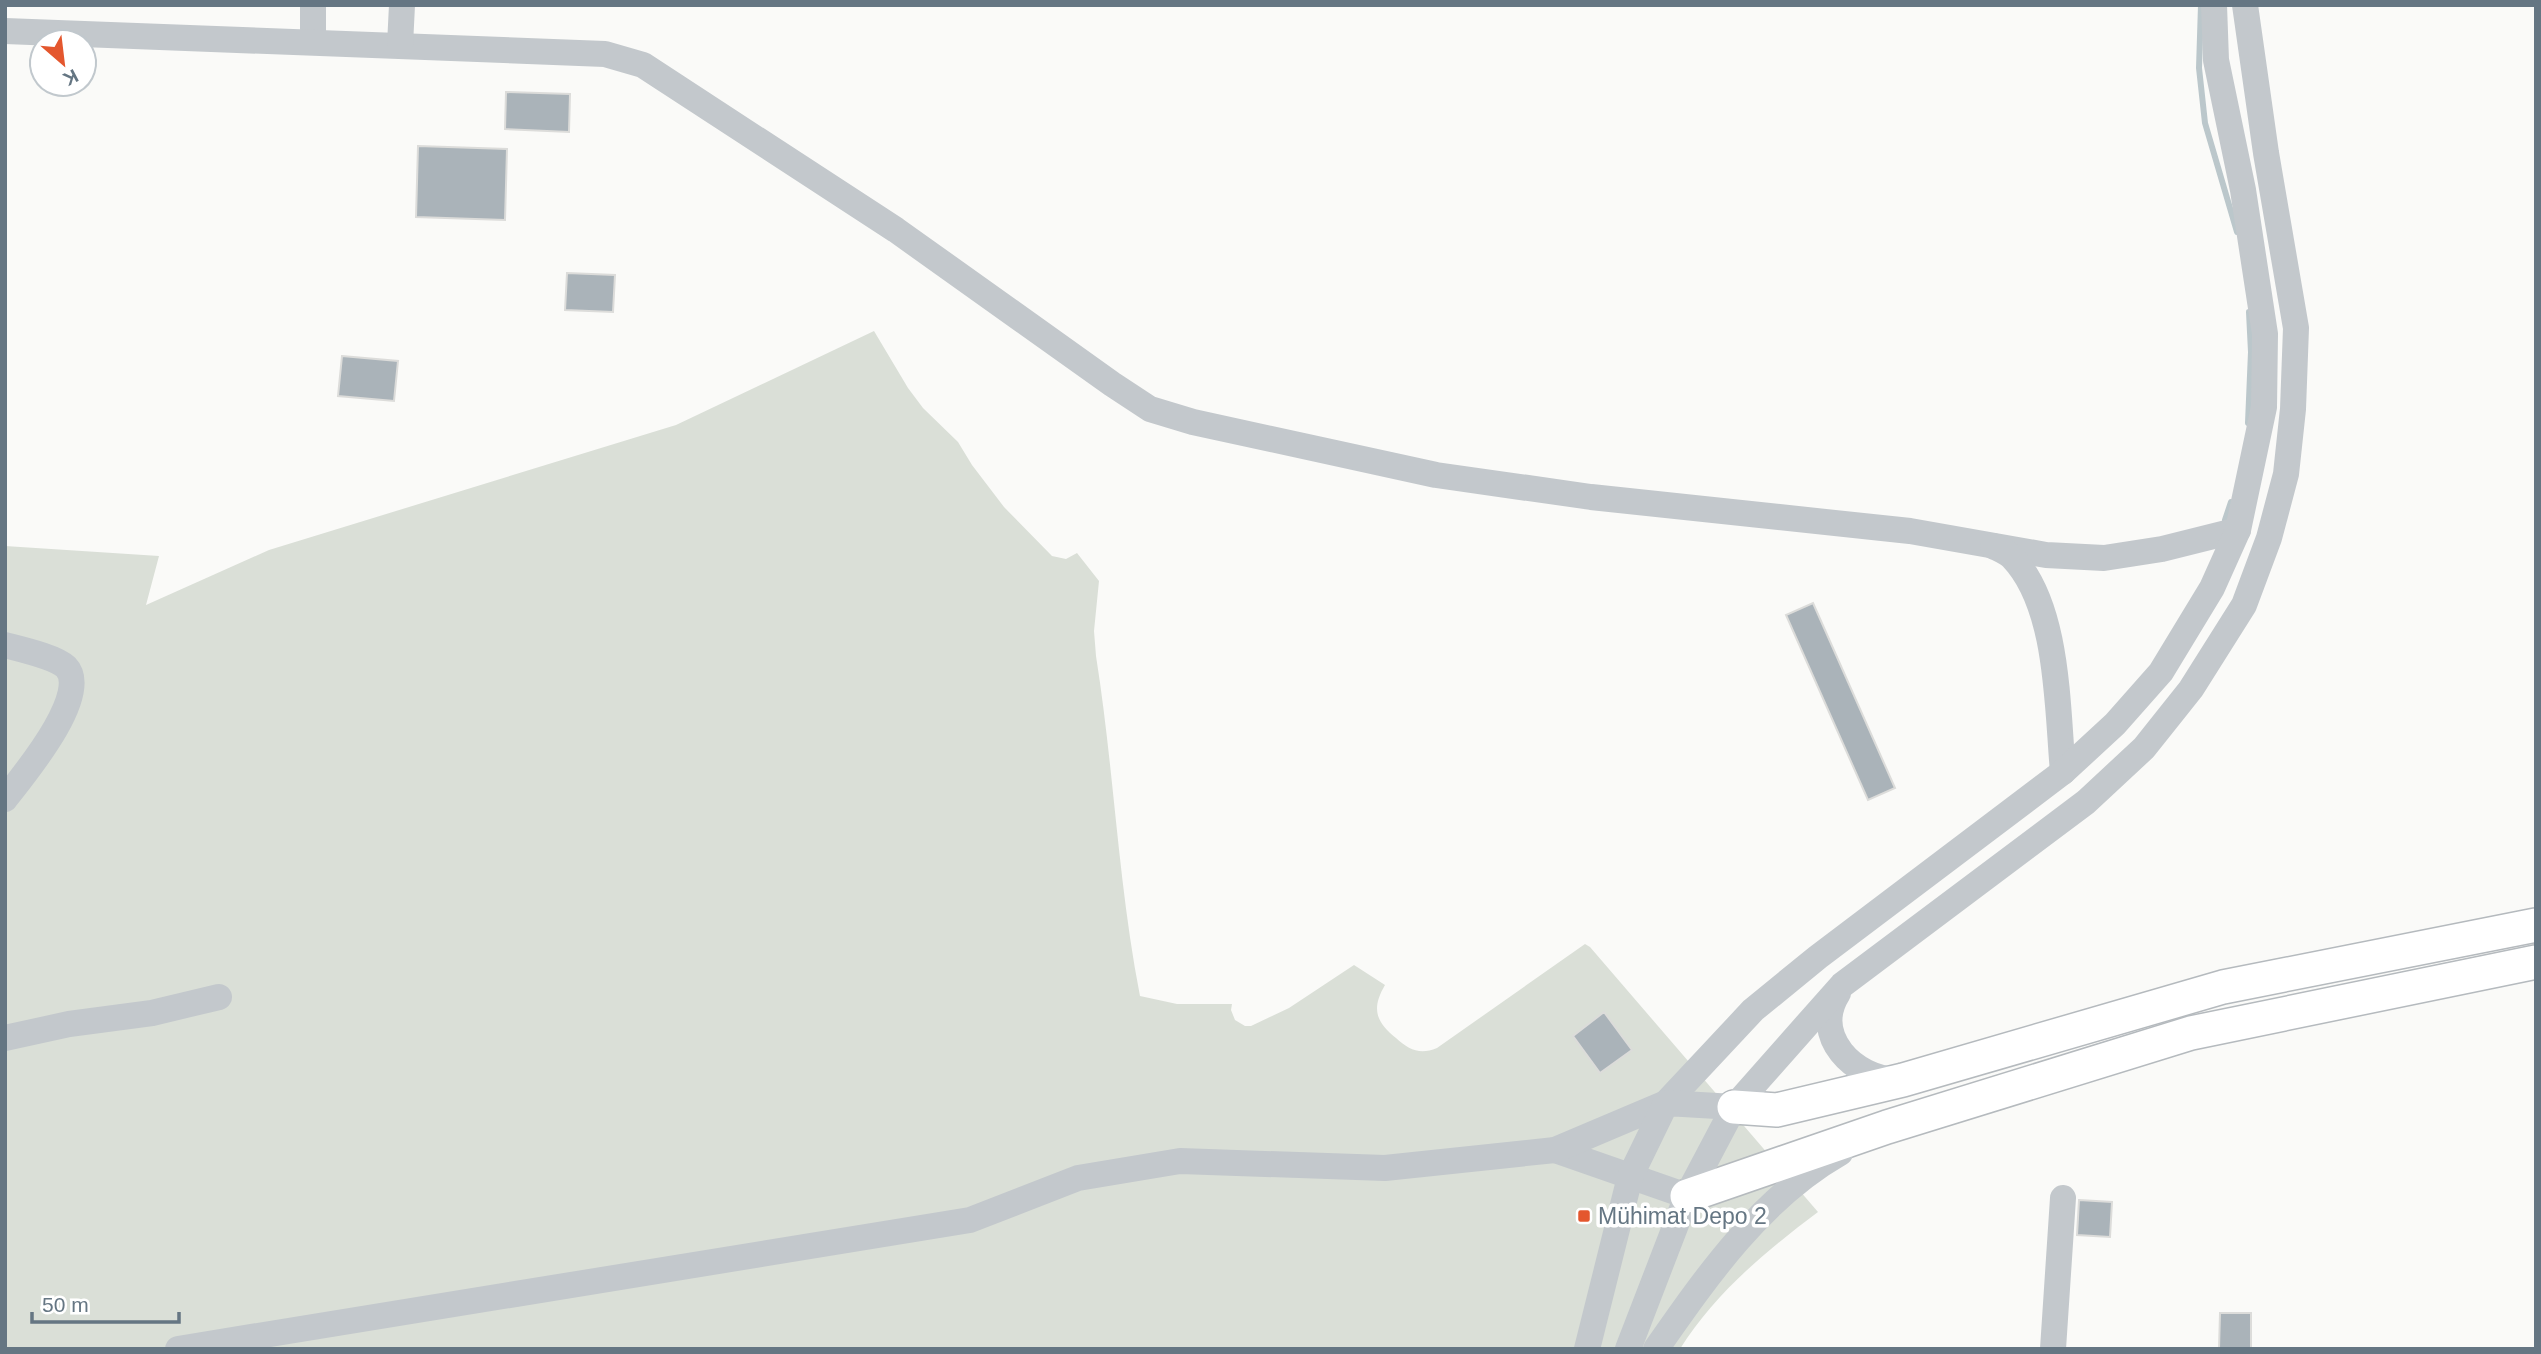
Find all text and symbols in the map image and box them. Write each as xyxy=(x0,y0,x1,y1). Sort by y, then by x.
north arrow xyxy=(28,28,98,98)
text: K xyxy=(60,65,82,90)
place label: Mühimat Depo 2 xyxy=(1598,1203,1767,1229)
marker: Mühimat Depo 2 xyxy=(1576,1208,1592,1224)
scale bar xyxy=(32,1280,178,1324)
text: 50 m xyxy=(42,1293,89,1316)

